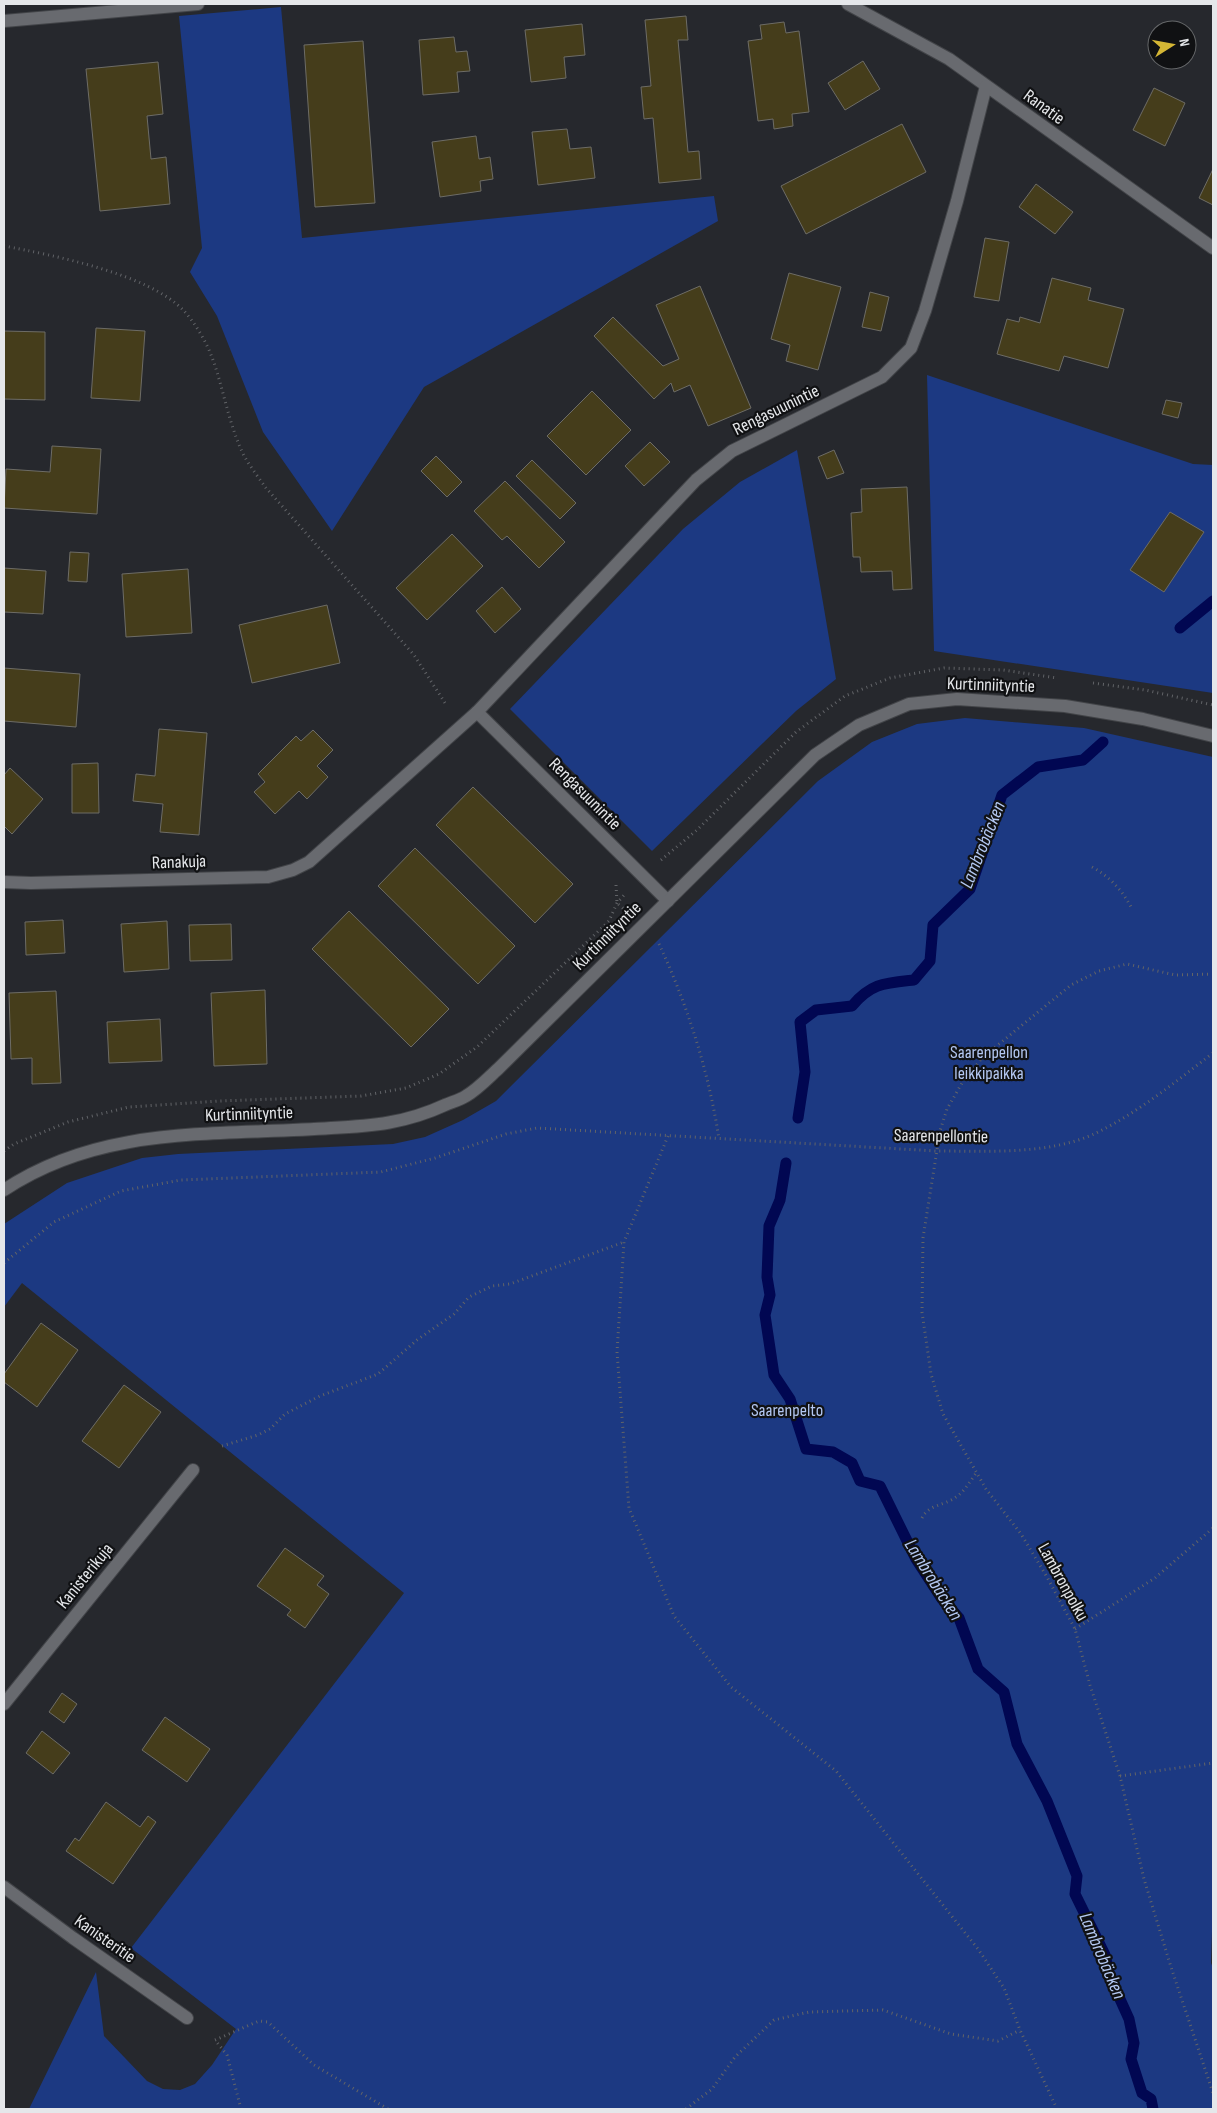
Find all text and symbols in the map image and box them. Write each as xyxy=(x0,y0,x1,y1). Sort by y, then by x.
north arrow xyxy=(1147,20,1197,70)
text: N xyxy=(1175,37,1193,48)
street label: Ranatie xyxy=(1019,85,1069,129)
street label: Rengasuunintie xyxy=(729,380,823,440)
street label: Kurtinniityntie xyxy=(947,673,1035,697)
street label: Rengasuunintie xyxy=(545,754,625,834)
water label: Lambrobäcken xyxy=(955,798,1011,892)
street label: Ranakuja xyxy=(152,851,207,873)
street label: Kurtinniityntie xyxy=(568,897,646,975)
park label: Saarenpellon leikkipaikka xyxy=(950,1042,1028,1084)
street label: Kurtinniityntie xyxy=(205,1102,293,1126)
street label: Saarenpellontie xyxy=(894,1125,988,1147)
park label: Saarenpelto xyxy=(751,1400,823,1421)
water label: Lambrobäcken xyxy=(899,1535,967,1625)
street label: Kanisterikuja xyxy=(52,1539,118,1613)
street label: Lambronpolku xyxy=(1033,1540,1093,1624)
water label: Lambrobäcken xyxy=(1073,1909,1131,2003)
street label: Kanisteritie xyxy=(70,1910,140,1968)

